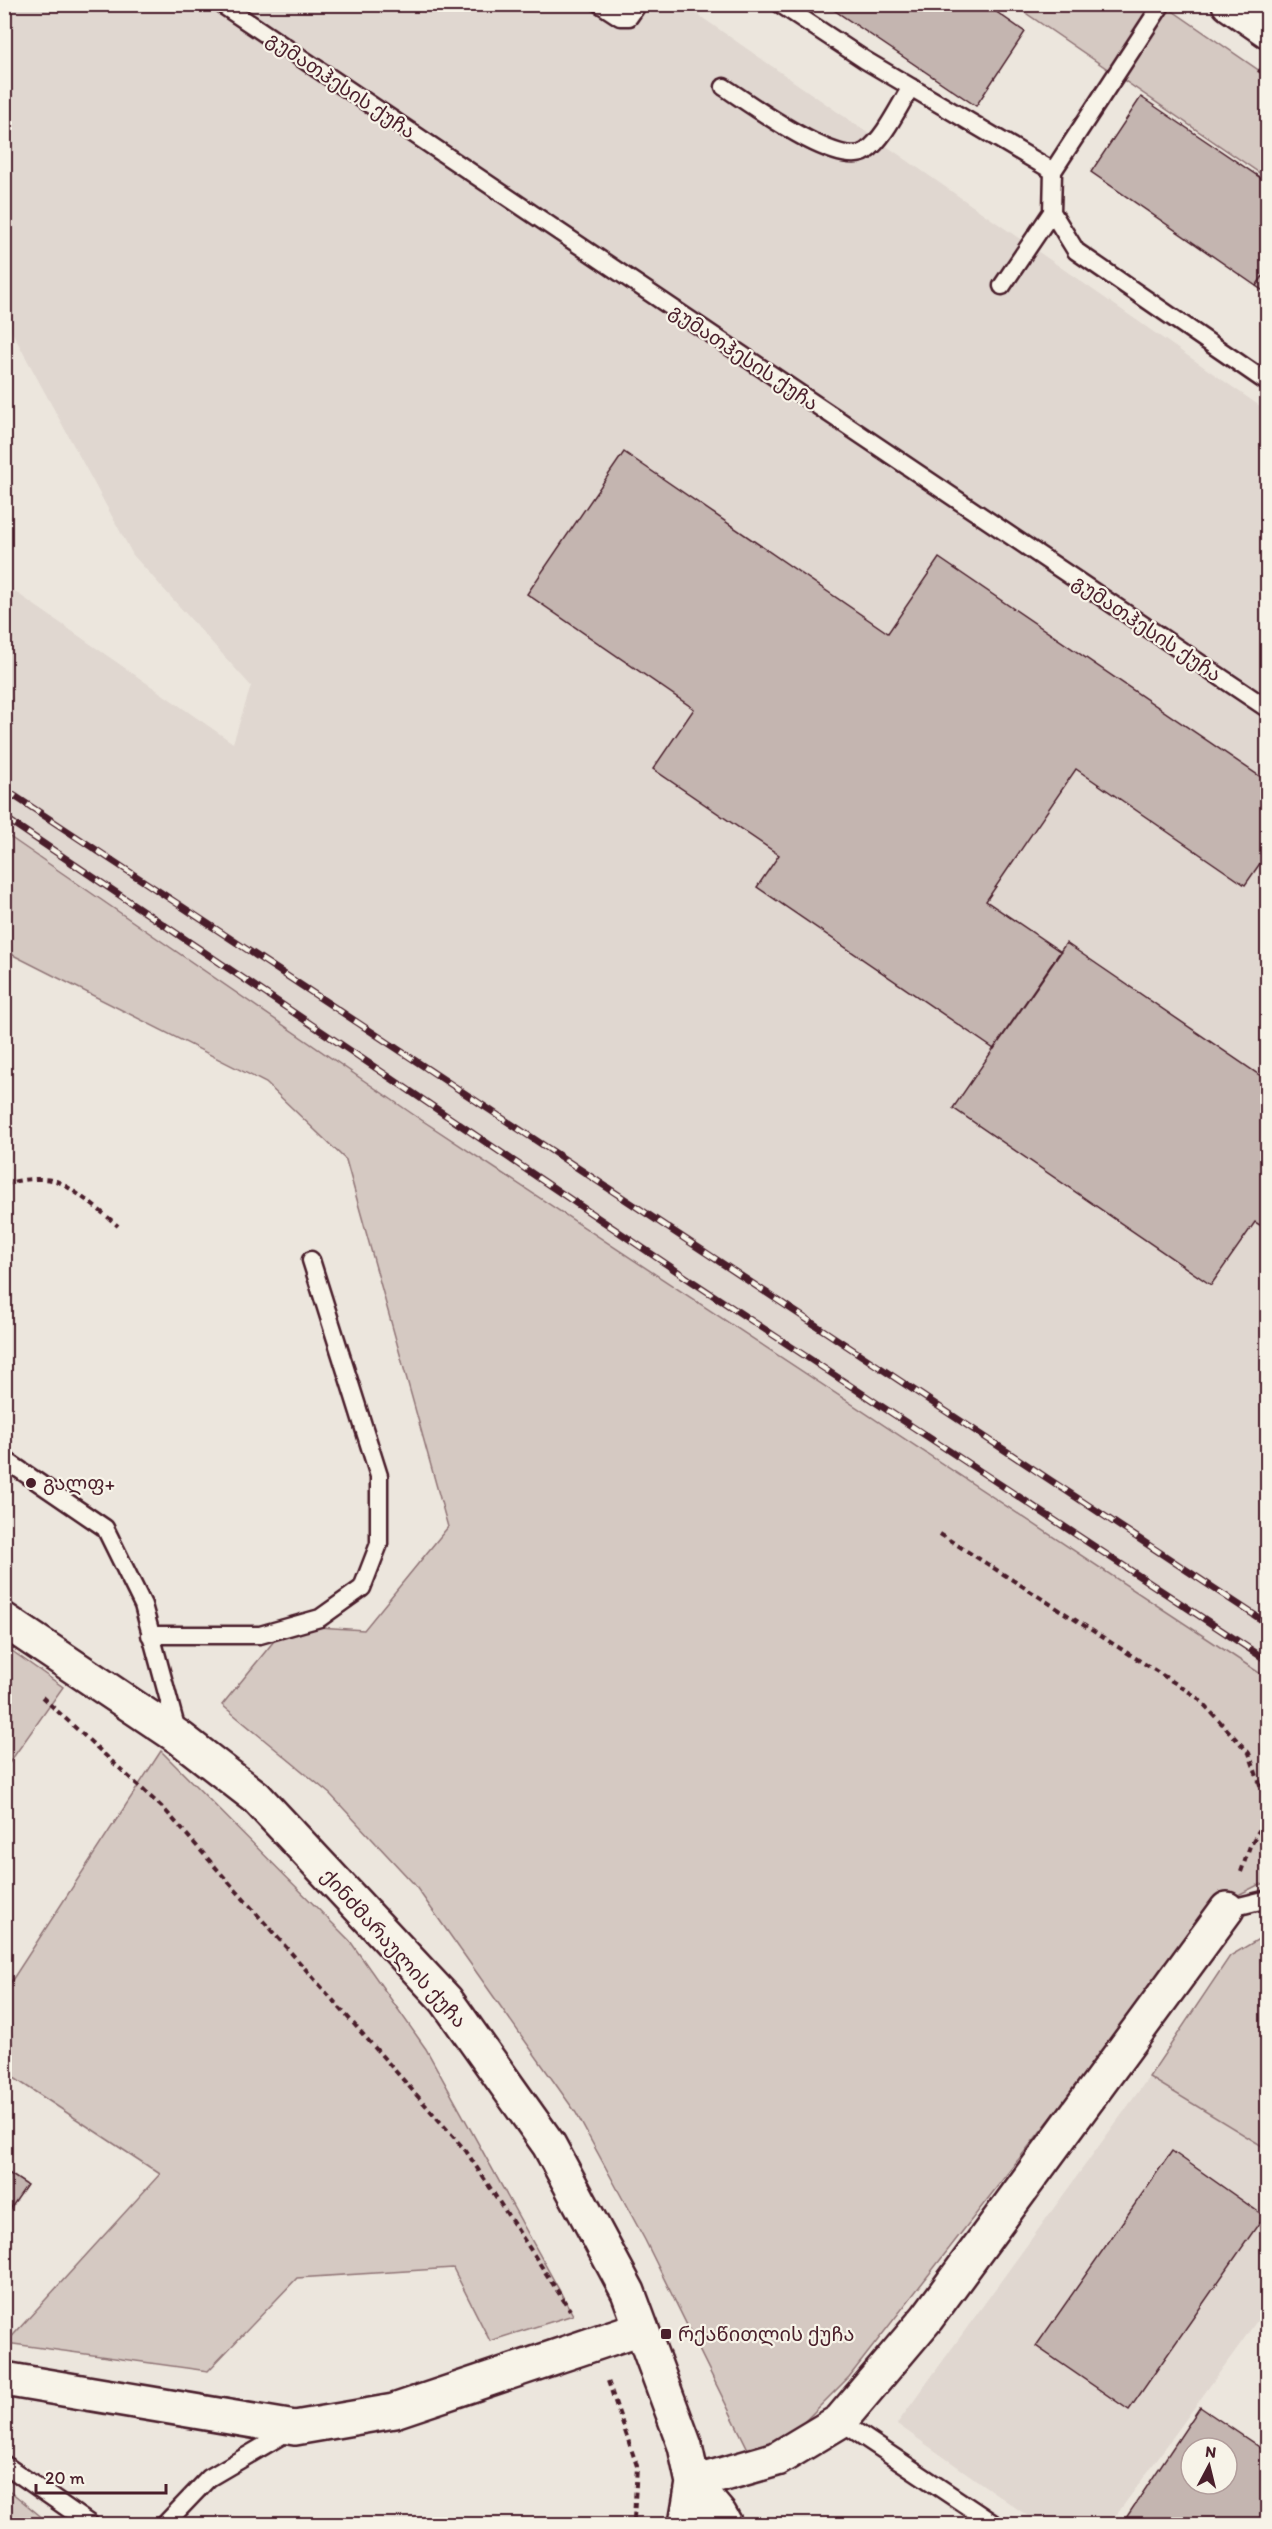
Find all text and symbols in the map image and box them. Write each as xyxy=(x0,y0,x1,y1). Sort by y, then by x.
street label: გუმათჰესის ქუჩა xyxy=(262,26,420,144)
street label: გუმათჰესის ქუჩა xyxy=(665,298,823,416)
street label: გუმათჰესის ქუჩა xyxy=(1068,569,1226,687)
place label: გალფ+ xyxy=(43,1471,115,1496)
marker: გალფ+ xyxy=(24,1476,38,1490)
street label: ქინძმარაულის ქუჩა xyxy=(315,1863,472,2033)
place label: რქაწითლის ქუჩა xyxy=(678,2322,854,2347)
marker: რქაწითლის ქუჩა xyxy=(659,2327,673,2341)
north arrow xyxy=(1179,2436,1239,2496)
text: N xyxy=(1204,2442,1217,2462)
scale bar xyxy=(36,2457,166,2495)
text: 20 m xyxy=(45,2467,85,2489)

